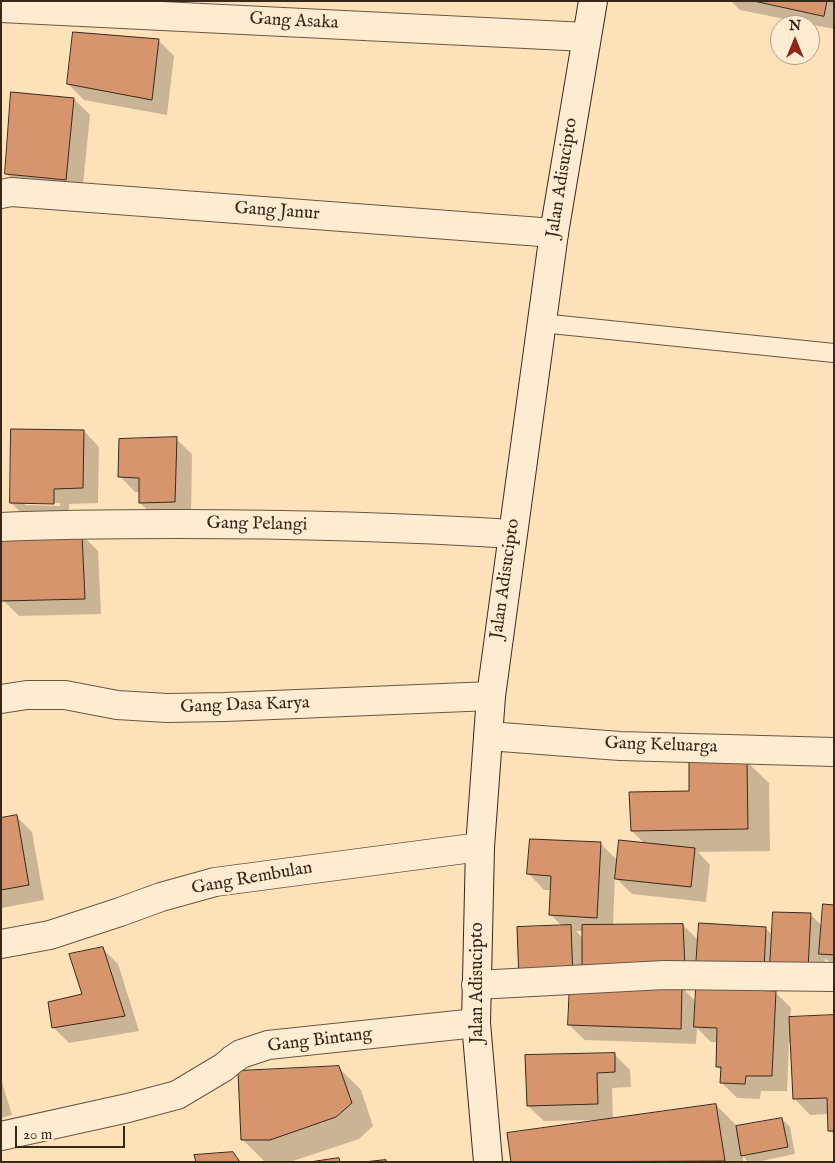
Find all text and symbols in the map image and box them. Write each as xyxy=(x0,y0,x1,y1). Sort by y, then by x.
street label: Gang Asaka xyxy=(249,9,339,35)
north arrow xyxy=(770,15,820,65)
text: N xyxy=(789,17,801,35)
street label: Jalan Adisucipto xyxy=(543,116,583,240)
street label: Gang Janur xyxy=(234,198,320,226)
street label: Gang Pelangi xyxy=(206,513,308,537)
street label: Jalan Adisucipto xyxy=(487,517,525,641)
street label: Gang Dasa Karya xyxy=(180,693,310,719)
street label: Gang Keluarga xyxy=(604,733,718,759)
street label: Gang Rembulan xyxy=(190,858,314,900)
street label: Jalan Adisucipto xyxy=(467,922,489,1044)
street label: Gang Bintang xyxy=(267,1024,373,1058)
scale bar xyxy=(18,1116,128,1148)
text: 20 m xyxy=(23,1125,52,1144)

